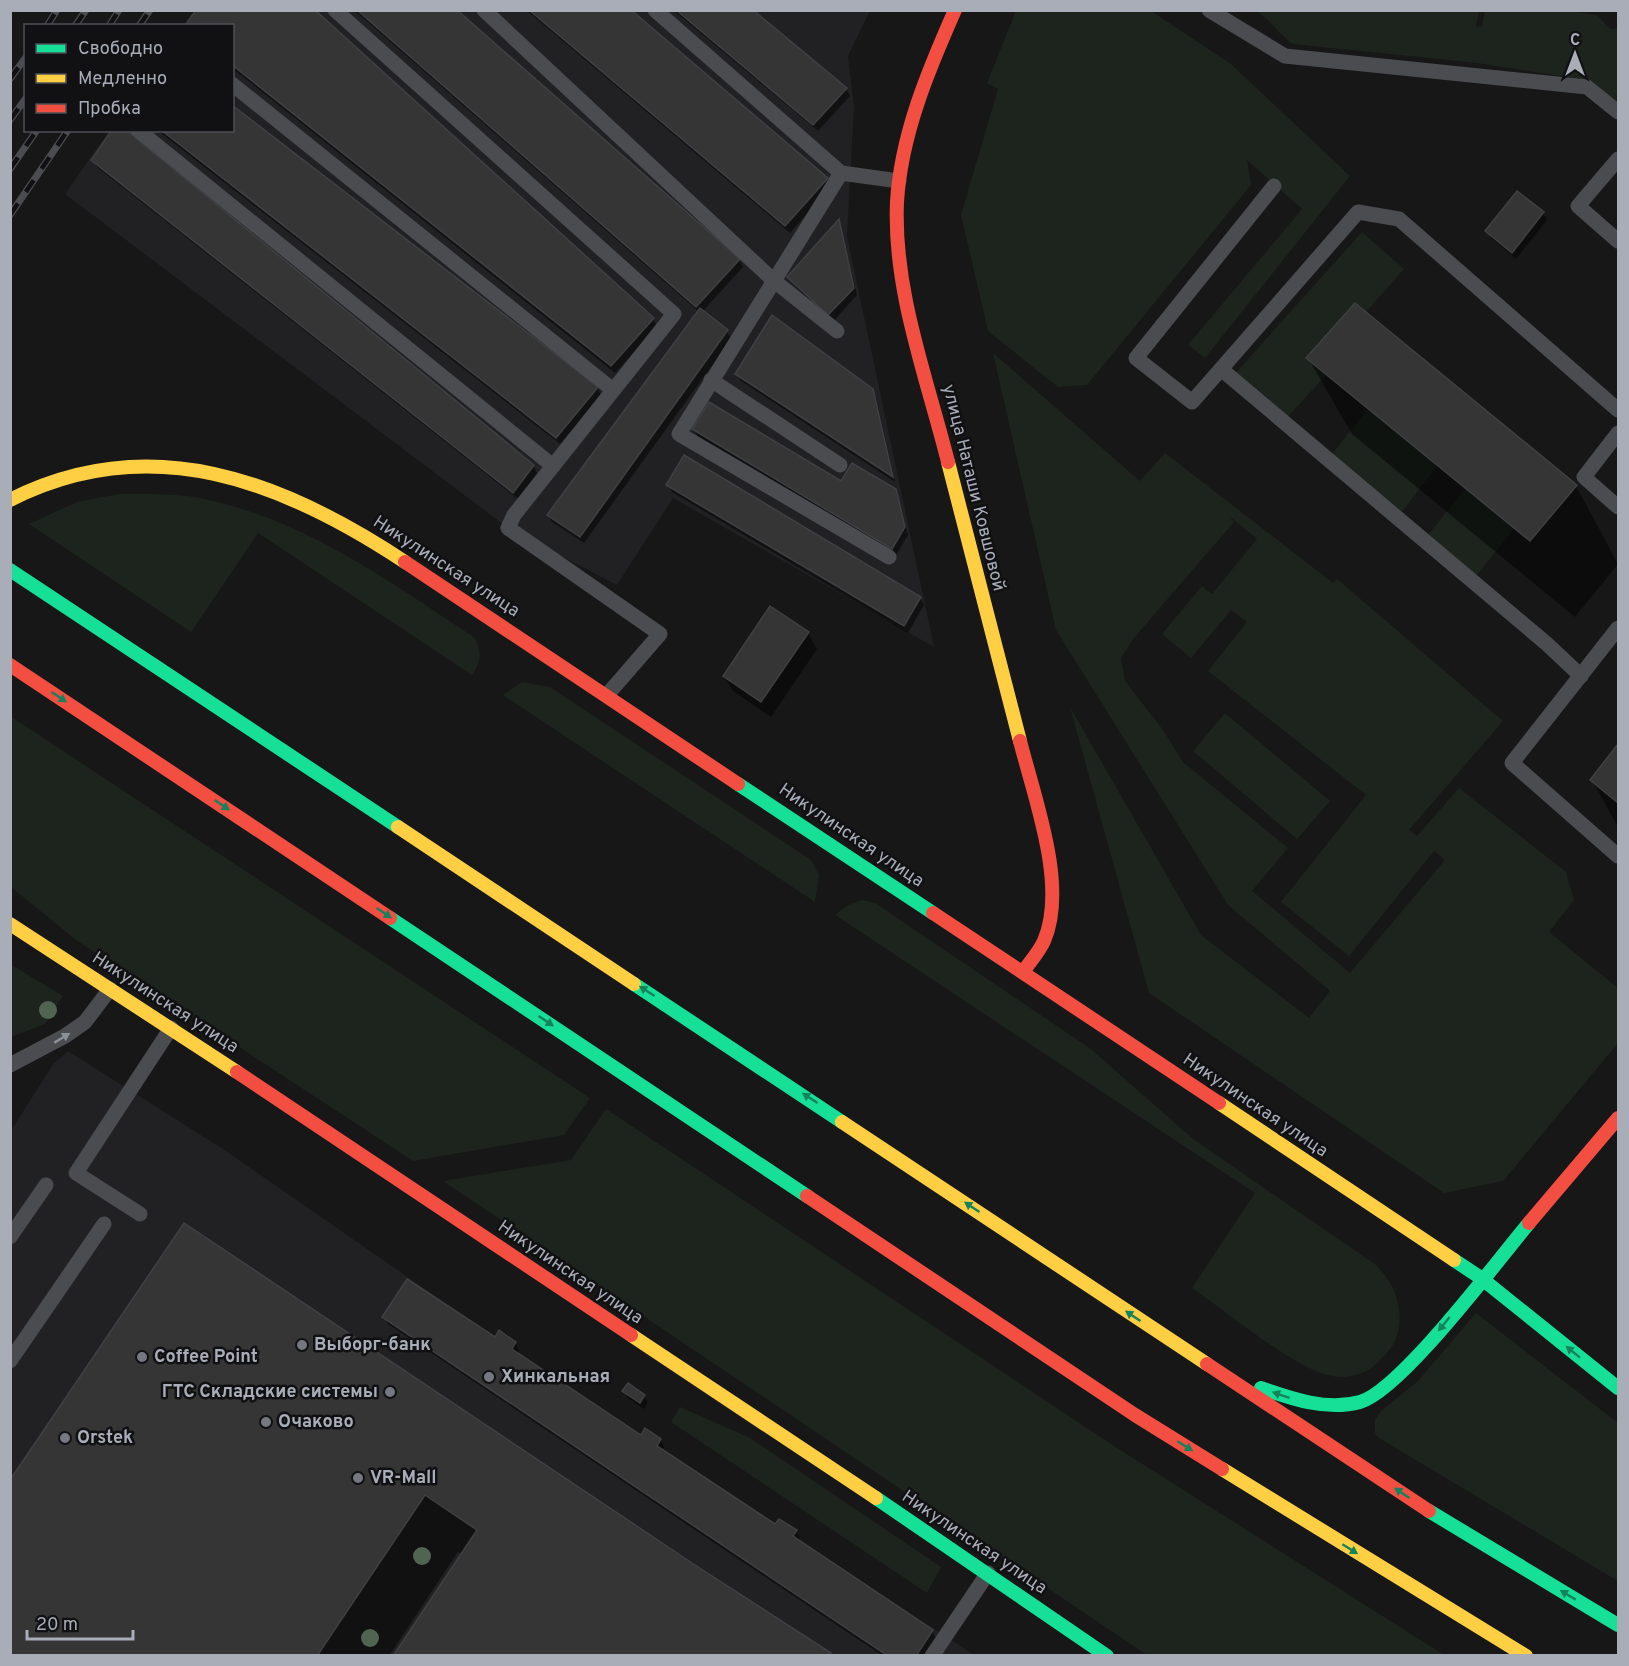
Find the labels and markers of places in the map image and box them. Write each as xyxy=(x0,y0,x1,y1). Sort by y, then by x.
place label: Выборг-банк xyxy=(314,1334,431,1357)
marker: Выборг-банк xyxy=(295,1338,309,1352)
place label: Coffee Point xyxy=(154,1346,258,1369)
marker: Coffee Point xyxy=(135,1350,149,1364)
place label: Хинкальная xyxy=(501,1366,610,1389)
marker: Хинкальная xyxy=(482,1370,496,1384)
place label: ГТС Складские системы xyxy=(162,1381,378,1404)
marker: ГТС Складские системы xyxy=(383,1385,397,1399)
place label: Очаково xyxy=(278,1411,354,1434)
marker: Очаково xyxy=(259,1415,273,1429)
place label: Orstek xyxy=(77,1427,133,1450)
marker: Orstek xyxy=(58,1431,72,1445)
place label: VR-Mall xyxy=(370,1467,437,1490)
marker: VR-Mall xyxy=(351,1471,365,1485)

